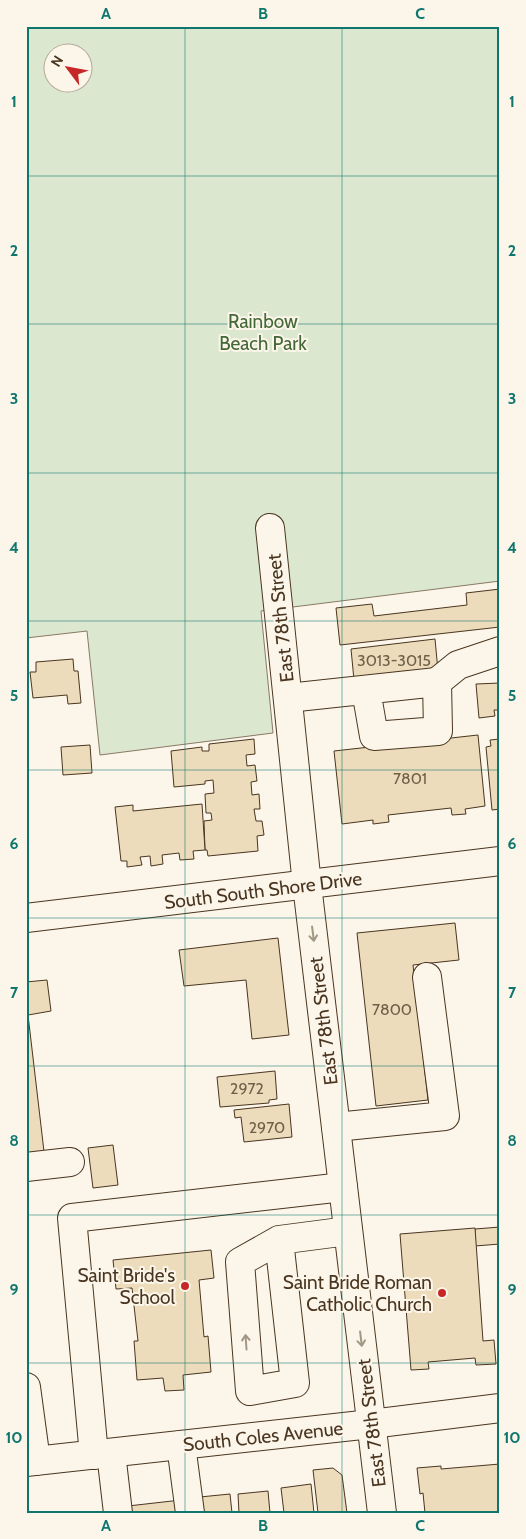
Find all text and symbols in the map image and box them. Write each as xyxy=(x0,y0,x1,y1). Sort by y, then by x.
text: A xyxy=(101,4,111,23)
text: B xyxy=(258,4,268,23)
text: C xyxy=(415,4,425,23)
north arrow xyxy=(42,42,92,92)
text: N xyxy=(47,52,67,70)
text: 1 xyxy=(11,92,17,111)
text: 1 xyxy=(509,92,515,111)
text: 2 xyxy=(10,241,18,260)
text: 2 xyxy=(508,241,516,260)
park label: Rainbow Beach Park xyxy=(219,310,307,355)
text: 3 xyxy=(10,389,18,408)
text: 3 xyxy=(508,389,516,408)
text: 4 xyxy=(9,538,19,557)
text: 4 xyxy=(507,538,517,557)
street label: East 78th Street xyxy=(262,552,299,683)
house number: 3013-3015 xyxy=(357,651,431,670)
text: 5 xyxy=(10,686,18,705)
text: 5 xyxy=(508,686,516,705)
house number: 7801 xyxy=(393,769,427,788)
text: 6 xyxy=(10,834,19,853)
text: 6 xyxy=(508,834,517,853)
street label: South South Shore Drive xyxy=(163,867,364,914)
one-way arrow xyxy=(308,926,318,942)
street label: East 78th Street xyxy=(304,955,343,1086)
text: 7 xyxy=(10,983,19,1002)
text: 7 xyxy=(508,983,517,1002)
house number: 7800 xyxy=(372,1000,412,1019)
house number: 2972 xyxy=(230,1079,264,1098)
house number: 2970 xyxy=(249,1118,285,1137)
text: 8 xyxy=(9,1131,19,1150)
text: 8 xyxy=(507,1131,517,1150)
place label: Saint Bride's School xyxy=(77,1264,176,1309)
place label: Saint Bride Roman Catholic Church xyxy=(283,1271,432,1316)
text: 9 xyxy=(10,1280,19,1299)
marker: Saint Bride's School xyxy=(179,1280,191,1292)
text: 9 xyxy=(508,1280,517,1299)
marker: Saint Bride Roman Catholic Church xyxy=(436,1287,448,1299)
one-way arrow xyxy=(356,1330,366,1346)
one-way arrow xyxy=(241,1334,251,1350)
street label: East 78th Street xyxy=(352,1357,391,1488)
street label: South Coles Avenue xyxy=(182,1417,345,1456)
text: 10 xyxy=(5,1428,23,1447)
text: 10 xyxy=(503,1428,521,1447)
text: A xyxy=(101,1516,111,1535)
text: B xyxy=(258,1516,268,1535)
text: C xyxy=(415,1516,425,1535)

